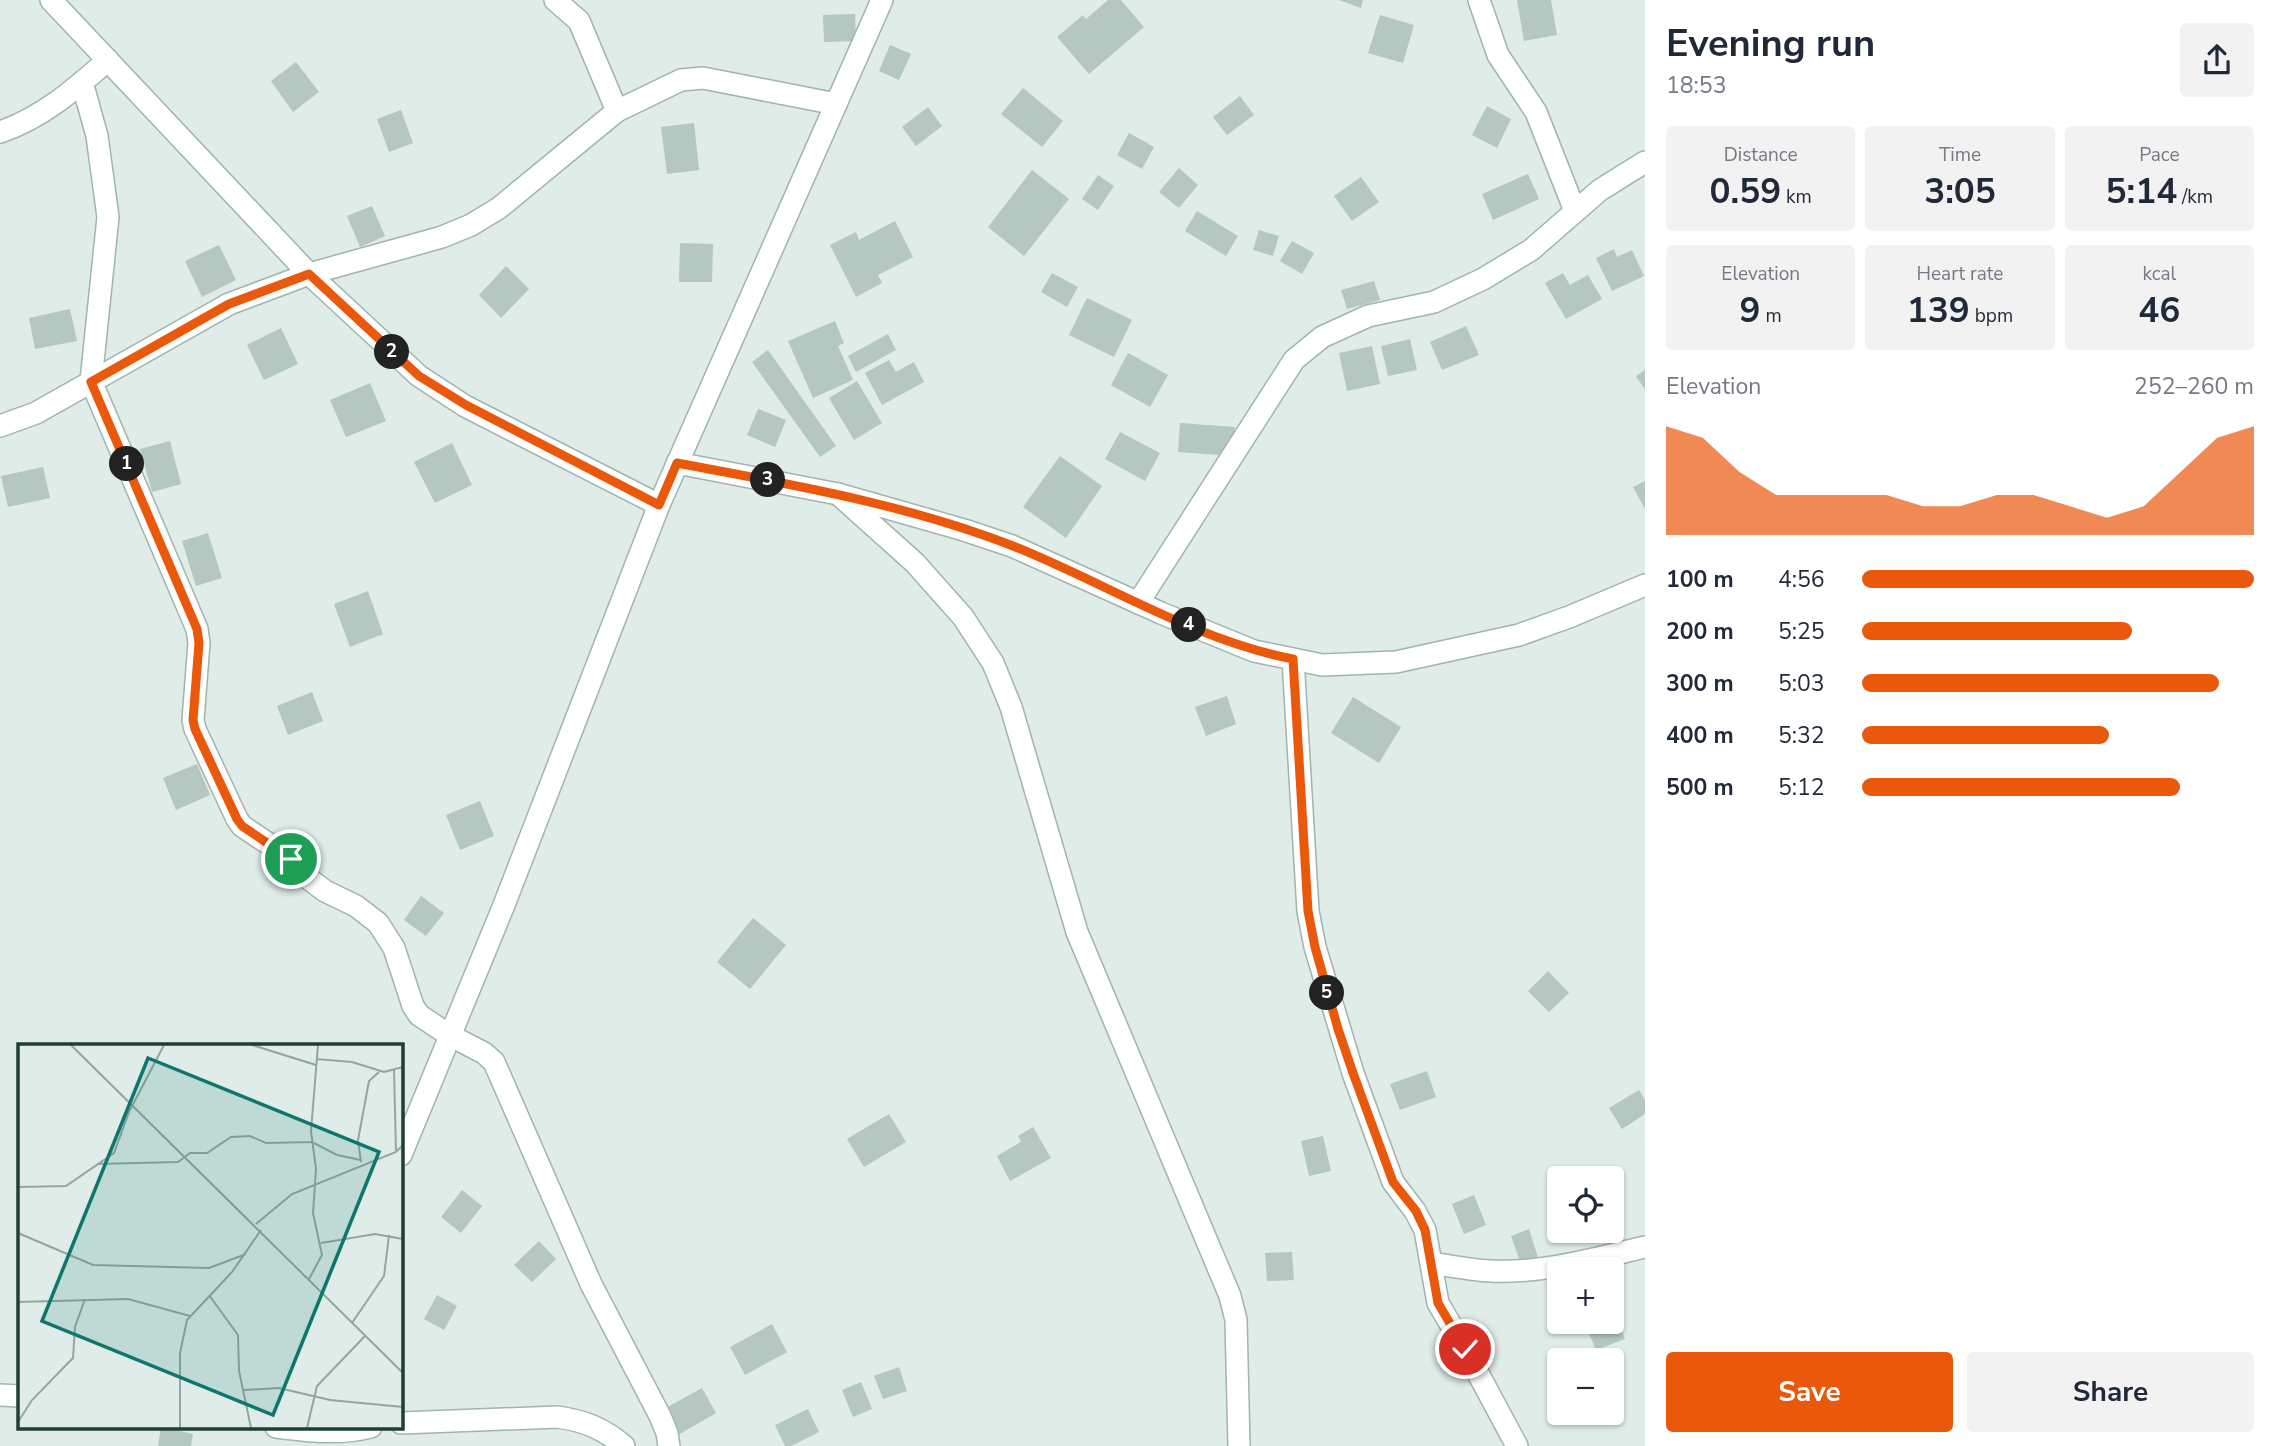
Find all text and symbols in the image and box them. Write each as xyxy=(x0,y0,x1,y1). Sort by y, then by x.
text: Evening run xyxy=(1666,18,1875,69)
button: share xyxy=(2180,23,2254,97)
text: 18:53 xyxy=(1666,70,1726,101)
text: Distance xyxy=(1724,142,1798,168)
text: Time xyxy=(1939,142,1981,168)
text: Pace xyxy=(2139,142,2180,168)
text: 0.59 xyxy=(1709,168,1781,215)
text: 3:05 xyxy=(1924,168,1996,215)
text: 5:14 xyxy=(2105,168,2177,215)
text: km xyxy=(1781,184,1812,210)
text: /km xyxy=(2177,184,2213,210)
text: Elevation xyxy=(1721,261,1800,287)
text: Heart rate xyxy=(1917,261,2003,287)
text: kcal xyxy=(2142,261,2176,287)
text: 9 xyxy=(1740,287,1761,334)
text: 139 xyxy=(1907,287,1970,334)
text: 46 xyxy=(2138,287,2180,334)
text: m xyxy=(1761,303,1782,329)
text: bpm xyxy=(1970,303,2013,329)
pin: 2 xyxy=(374,334,410,370)
text: 2 xyxy=(386,338,397,364)
text: Elevation xyxy=(1666,371,1761,402)
text: 252–260 m xyxy=(2134,371,2254,402)
pin: 1 xyxy=(110,447,144,482)
text: 1 xyxy=(121,450,132,476)
pin: 3 xyxy=(750,462,786,498)
text: 3 xyxy=(762,466,773,492)
text: 100 m xyxy=(1666,564,1734,595)
text: 4:56 xyxy=(1778,564,1825,595)
pin: 4 xyxy=(1172,608,1206,642)
text: 4 xyxy=(1183,611,1194,637)
text: 200 m xyxy=(1666,616,1734,647)
text: 5:25 xyxy=(1778,616,1825,647)
text: 300 m xyxy=(1666,668,1734,699)
text: 5:03 xyxy=(1778,668,1825,699)
text: 400 m xyxy=(1666,720,1734,751)
text: 5:32 xyxy=(1778,720,1825,751)
text: 500 m xyxy=(1666,772,1734,803)
text: 5:12 xyxy=(1778,772,1825,803)
pin xyxy=(261,829,321,889)
icon: arrive xyxy=(272,840,310,878)
pin: 5 xyxy=(1310,976,1344,1010)
text: 5 xyxy=(1321,979,1332,1005)
inset map xyxy=(18,1044,402,1428)
map controls xyxy=(1547,1166,1624,1425)
button: locate xyxy=(1547,1166,1624,1243)
button: + xyxy=(1547,1257,1624,1334)
pin xyxy=(1435,1319,1495,1379)
icon: check xyxy=(1446,1330,1484,1368)
button: − xyxy=(1547,1348,1624,1425)
button: Save xyxy=(1666,1352,1953,1432)
button: Share xyxy=(1967,1352,2254,1432)

